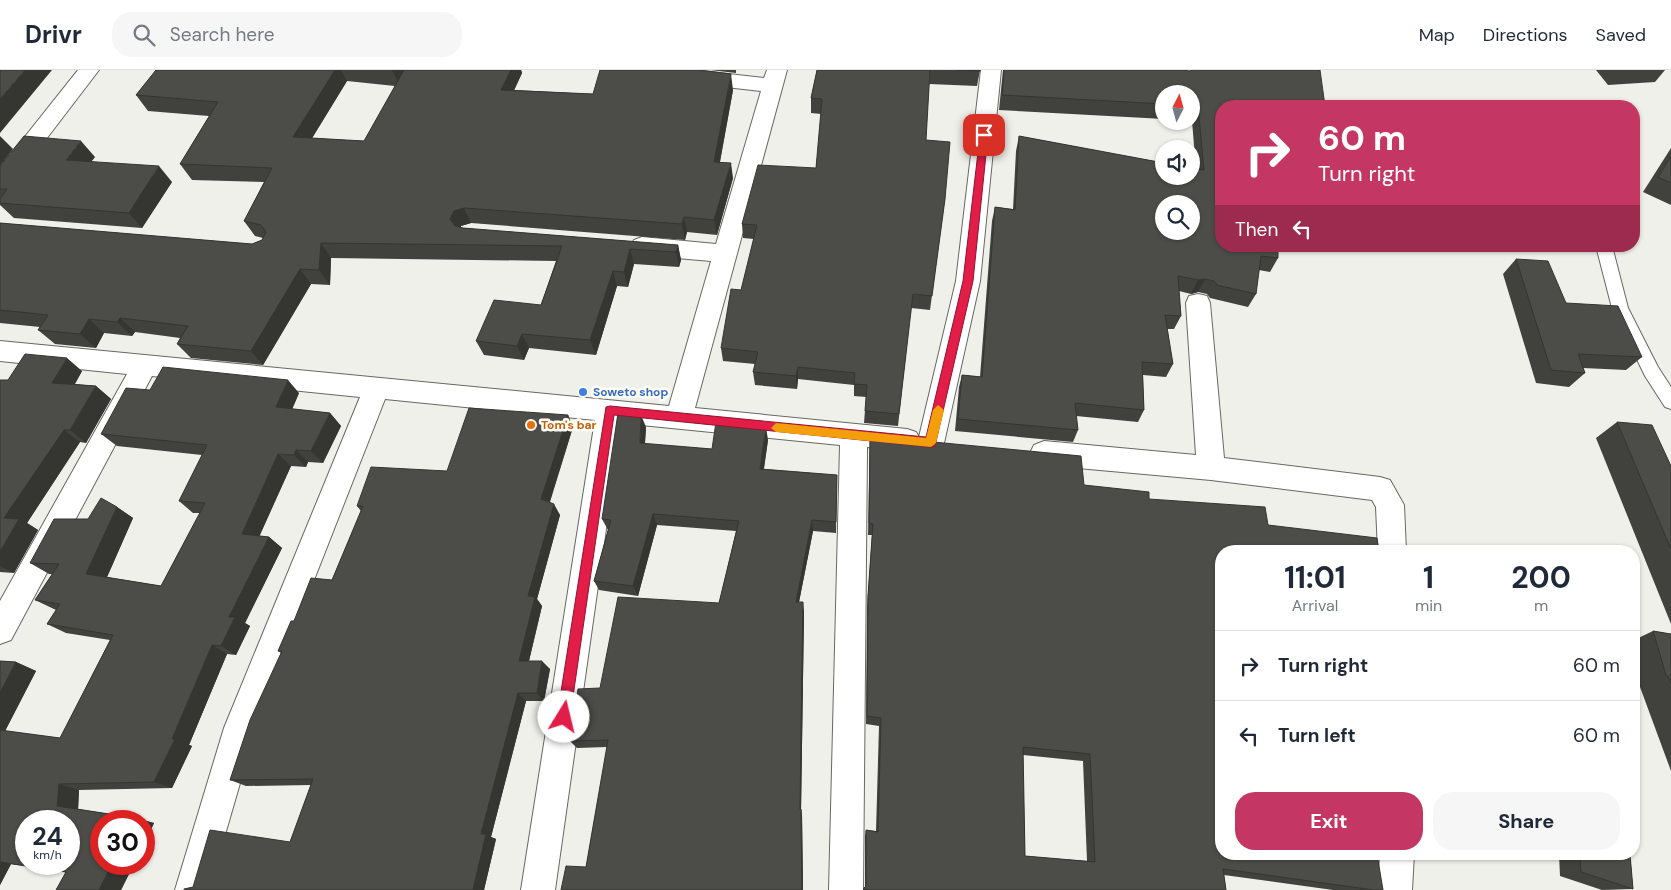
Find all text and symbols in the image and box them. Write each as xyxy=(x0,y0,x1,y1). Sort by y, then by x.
search box xyxy=(112,12,462,57)
text: Drivr xyxy=(25,19,82,50)
icon: search xyxy=(130,21,158,49)
text: Search here xyxy=(170,22,275,47)
text: Map xyxy=(1419,23,1455,47)
text: Directions xyxy=(1483,23,1568,47)
text: Saved xyxy=(1596,23,1646,47)
north arrow xyxy=(1155,85,1200,130)
map controls xyxy=(1155,85,1200,240)
pin xyxy=(963,114,1005,156)
text: 60 m xyxy=(1318,115,1406,161)
icon: right xyxy=(1235,120,1300,185)
icon: arrive xyxy=(970,121,998,149)
button: sound xyxy=(1155,140,1200,185)
text: Turn right xyxy=(1318,159,1415,188)
button: search xyxy=(1155,195,1200,240)
icon: left xyxy=(1288,215,1316,243)
text: Then xyxy=(1235,217,1278,242)
place label: Soweto shop xyxy=(593,384,668,400)
marker: Soweto shop xyxy=(577,386,589,398)
place label: Tom's bar xyxy=(541,417,597,433)
marker: Tom's bar xyxy=(525,419,537,431)
text: 11:01 xyxy=(1284,558,1346,597)
text: 1 xyxy=(1423,558,1434,597)
text: 200 xyxy=(1511,558,1571,597)
text: Arrival xyxy=(1292,595,1338,616)
text: min xyxy=(1415,595,1442,616)
text: m xyxy=(1534,595,1548,616)
icon: right xyxy=(1235,652,1263,680)
text: Turn right xyxy=(1278,653,1368,678)
text: 60 m xyxy=(1573,653,1620,678)
position arrow xyxy=(537,690,589,742)
icon: left xyxy=(1235,722,1263,750)
text: Turn left xyxy=(1278,723,1356,748)
text: 60 m xyxy=(1573,723,1620,748)
button: Exit xyxy=(1235,792,1423,850)
button: Share xyxy=(1433,792,1620,850)
speed limit sign: 30 xyxy=(90,810,155,875)
text: 24 xyxy=(32,820,63,853)
text: km/h xyxy=(33,847,62,863)

